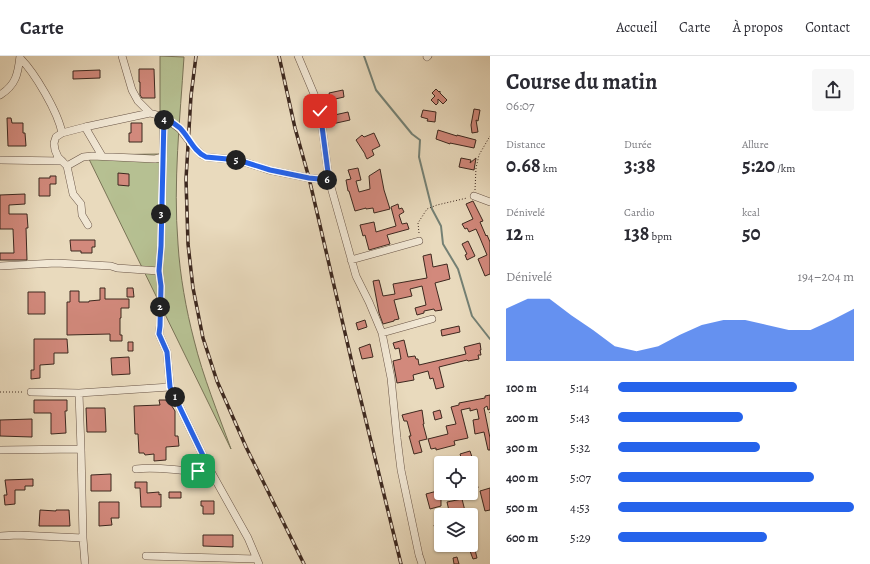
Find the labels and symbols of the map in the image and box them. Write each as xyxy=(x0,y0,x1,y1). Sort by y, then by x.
pin xyxy=(303,94,337,128)
pin: 4 xyxy=(154,110,174,130)
pin: 5 xyxy=(226,150,246,170)
pin: 6 xyxy=(317,170,337,190)
pin: 3 xyxy=(151,204,171,224)
pin: 2 xyxy=(150,297,170,317)
pin: 1 xyxy=(165,387,185,407)
pin xyxy=(181,454,215,488)

